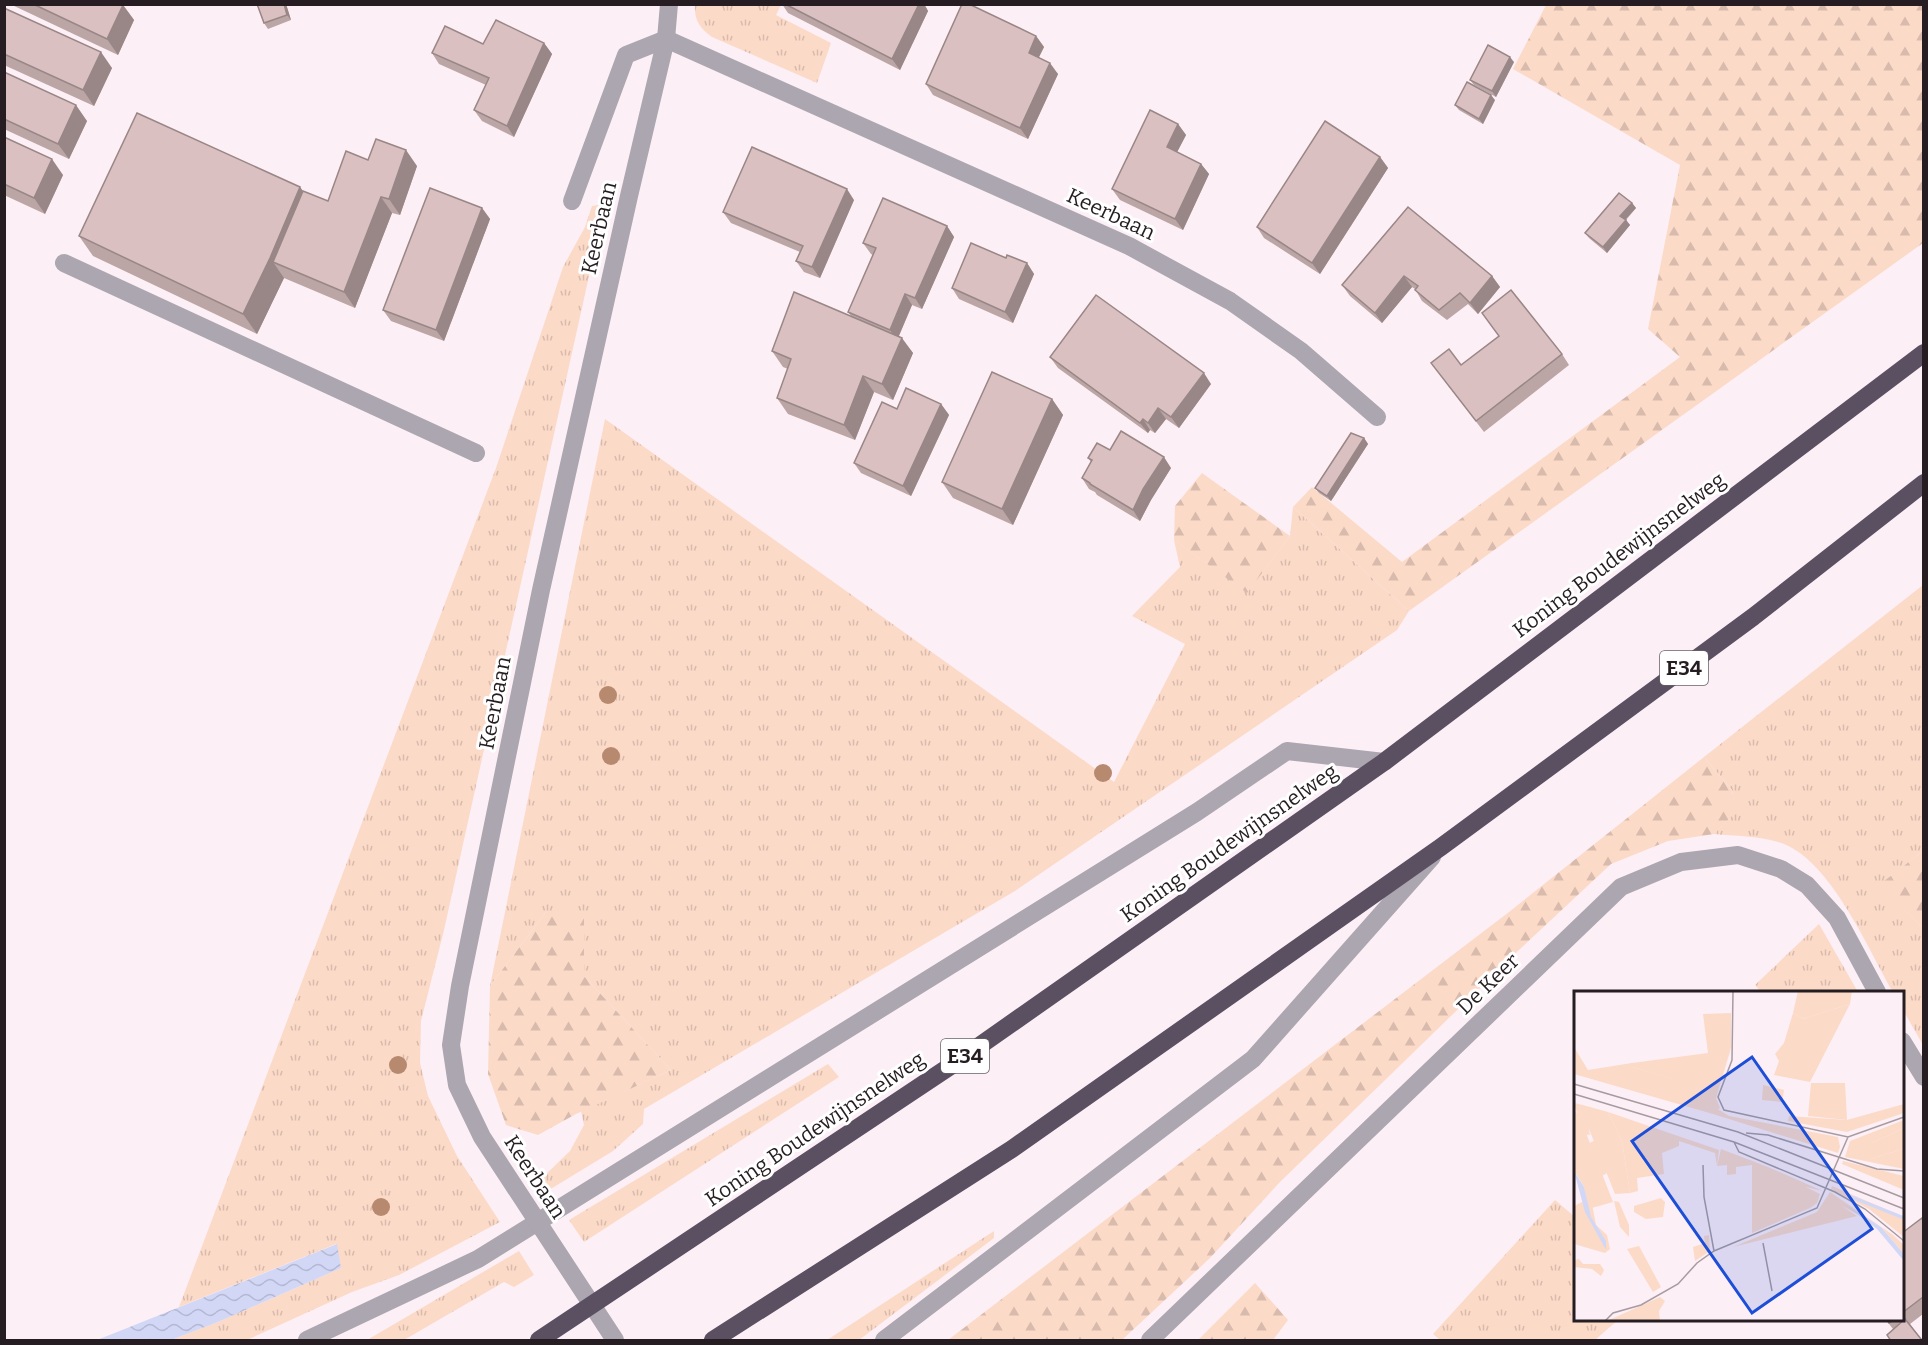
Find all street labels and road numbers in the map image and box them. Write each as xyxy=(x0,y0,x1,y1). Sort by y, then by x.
street label: Keerbaan xyxy=(576,179,622,277)
street label: Keerbaan xyxy=(1063,182,1159,246)
street label: Koning Boudewijnsnelweg xyxy=(1508,467,1730,643)
road number: E34 xyxy=(1660,651,1708,685)
street label: Keerbaan xyxy=(473,654,517,752)
street label: Koning Boudewijnsnelweg xyxy=(1116,758,1343,928)
street label: De Keer xyxy=(1451,948,1525,1020)
road number: E34 xyxy=(941,1039,989,1073)
street label: Koning Boudewijnsnelweg xyxy=(700,1046,930,1212)
street label: Keerbaan xyxy=(498,1130,572,1224)

